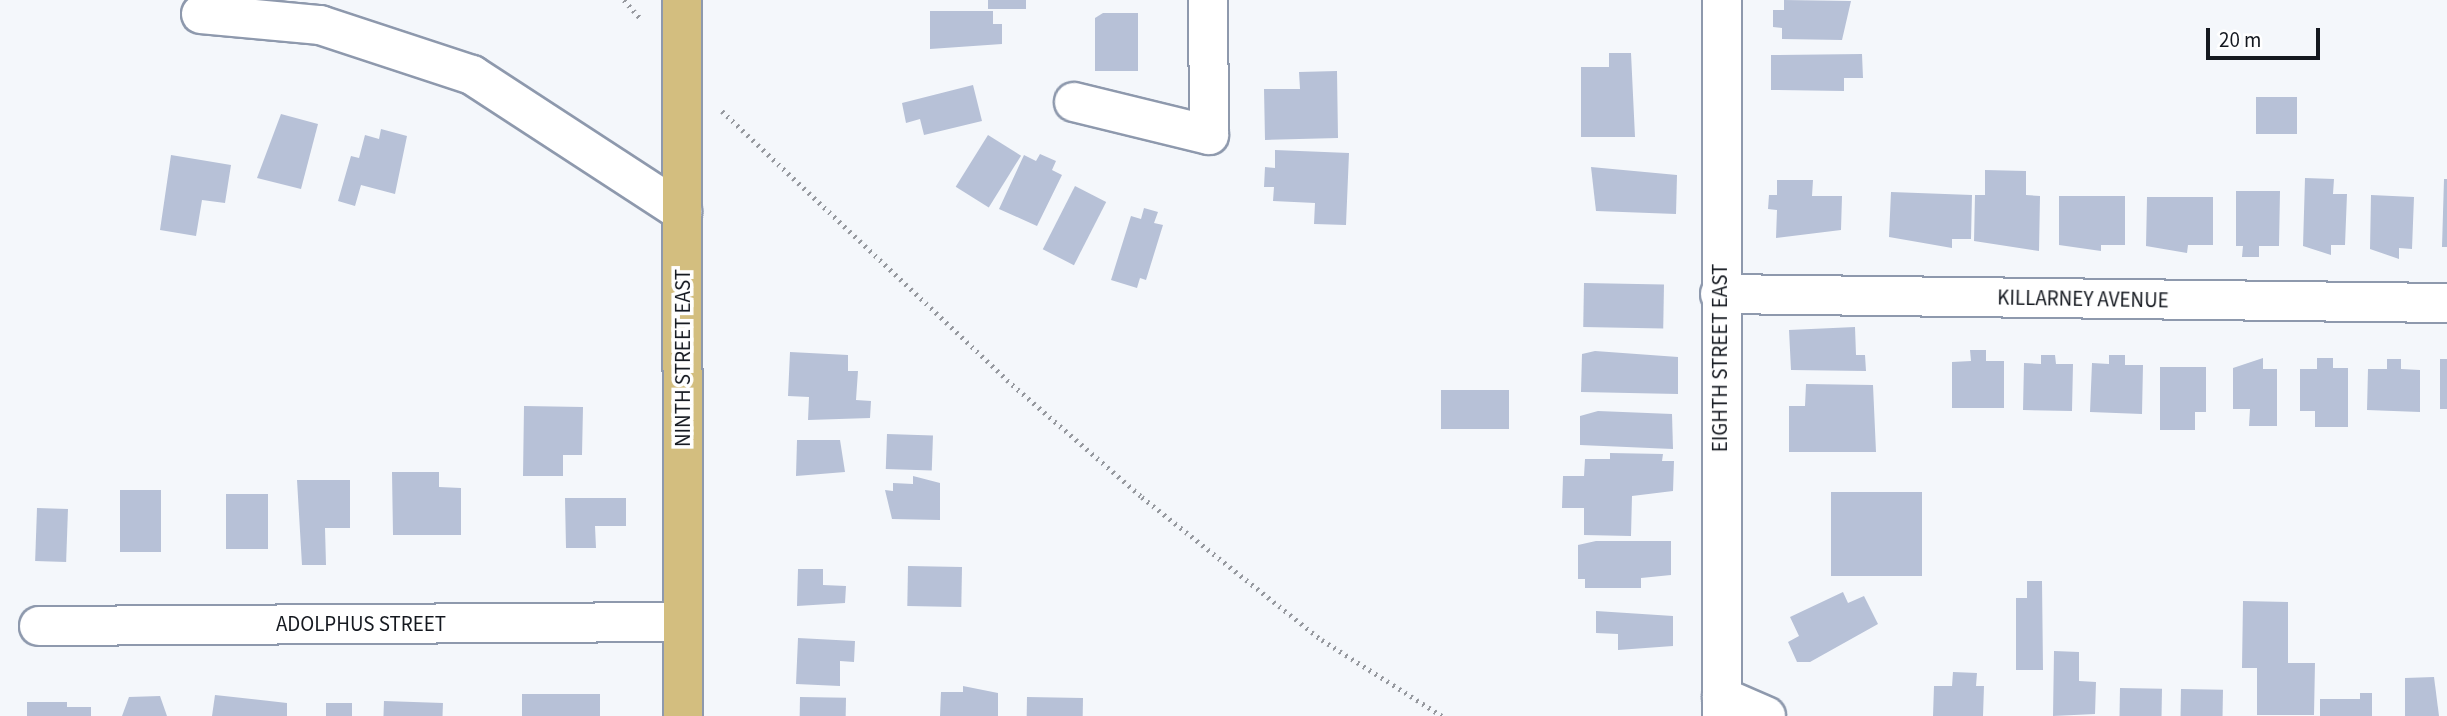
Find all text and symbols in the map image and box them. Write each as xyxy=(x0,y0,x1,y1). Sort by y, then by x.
scale bar xyxy=(2209,14,2323,58)
text: 20 m xyxy=(2219,25,2261,55)
street label: EIGHTH STREET EAST xyxy=(1707,264,1733,452)
street label: NINTH STREET EAST xyxy=(670,269,696,447)
street label: KILLARNEY AVENUE xyxy=(1997,285,2169,313)
street label: ADOLPHUS STREET xyxy=(276,611,446,637)

